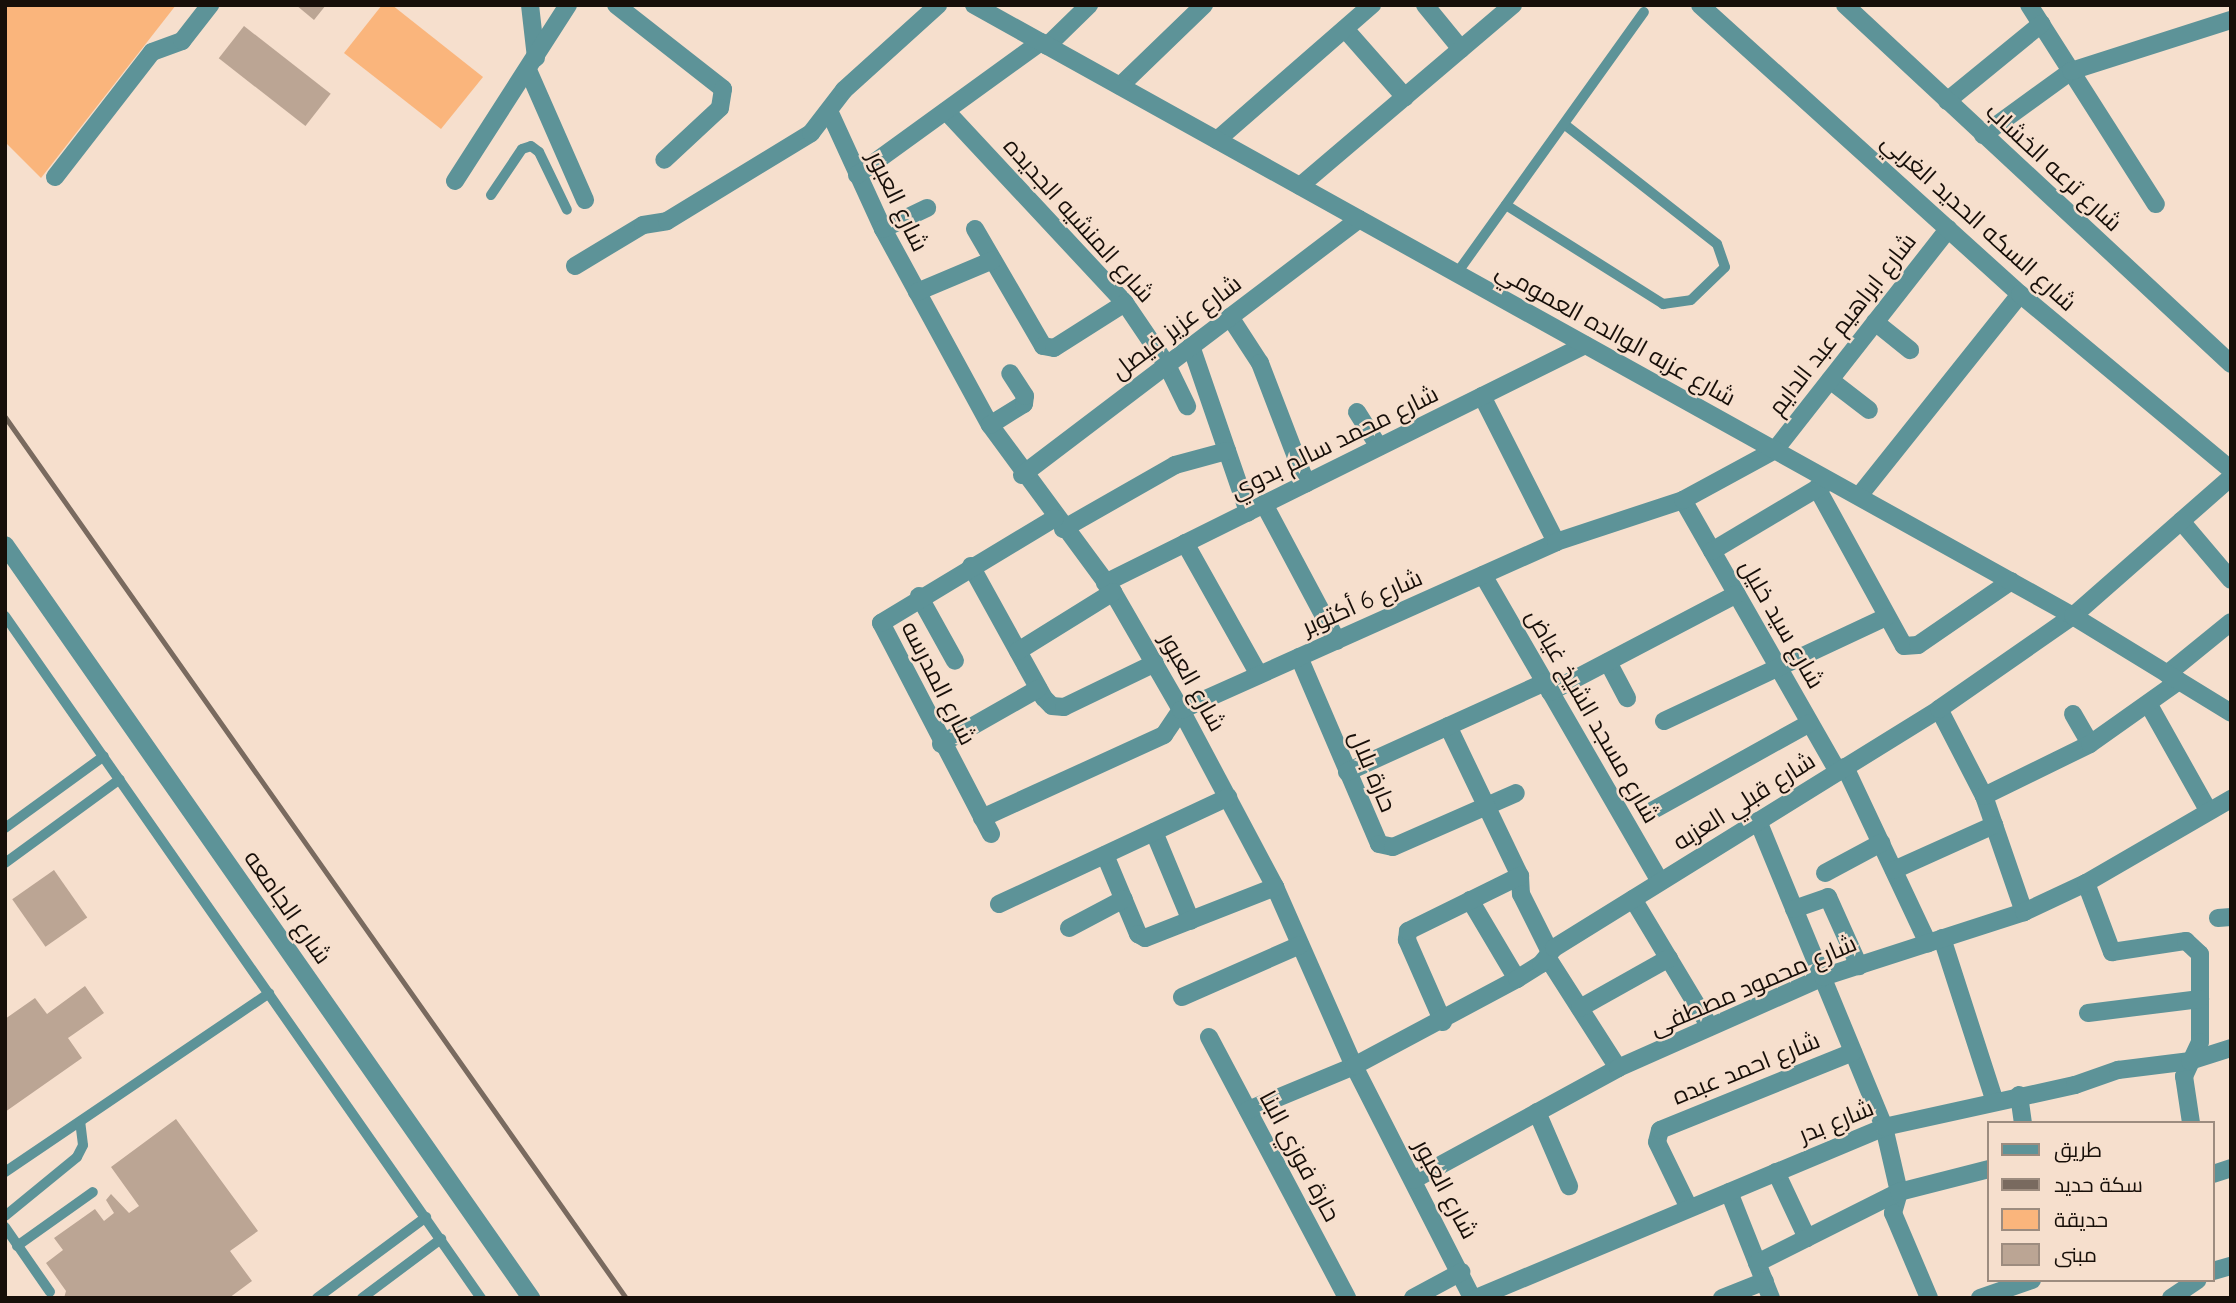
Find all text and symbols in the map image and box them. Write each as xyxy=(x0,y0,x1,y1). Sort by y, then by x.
street label: شارع ترعه الخشاب xyxy=(1980,97,2128,237)
street label: شارع السكه الحديد الغربي xyxy=(1876,127,2082,317)
street label: شارع المنشيه الجديده xyxy=(998,132,1160,308)
street label: شارع العبور xyxy=(861,146,935,256)
street label: شارع ابراهيم عبد الدايم xyxy=(1762,227,1922,421)
street label: شارع عزبه الوالده العمومي xyxy=(1491,256,1741,412)
street label: شارع عزيز فيصل xyxy=(1105,269,1247,385)
street label: شارع محمد سالم بدوي xyxy=(1225,379,1443,505)
street label: شارع سيد خليل xyxy=(1734,555,1830,693)
street label: شارع 6 أكتوبر xyxy=(1297,563,1427,641)
street label: شارع مسجد الشيخ غياض xyxy=(1520,604,1666,828)
street label: شارع المدرسه xyxy=(895,616,983,750)
street label: شارع العبور xyxy=(1154,628,1232,736)
street label: حارة بلال xyxy=(1343,726,1403,816)
street label: شارع قبلي العزبه xyxy=(1668,746,1820,856)
street label: شارع الجامعه xyxy=(238,845,338,969)
street label: شارع محمود مصطفى xyxy=(1645,928,1861,1042)
street label: شارع احمد عبده xyxy=(1668,1025,1824,1111)
street label: حارة فوزي البنا xyxy=(1253,1086,1347,1226)
street label: شارع بدر xyxy=(1794,1093,1878,1149)
legend xyxy=(1988,1121,2215,1282)
street label: شارع العبور xyxy=(1408,1134,1484,1244)
text: طريق xyxy=(2054,1136,2102,1162)
text: سكة حديد xyxy=(2054,1171,2143,1197)
text: حديقة xyxy=(2054,1206,2108,1232)
text: مبنى xyxy=(2054,1241,2097,1267)

